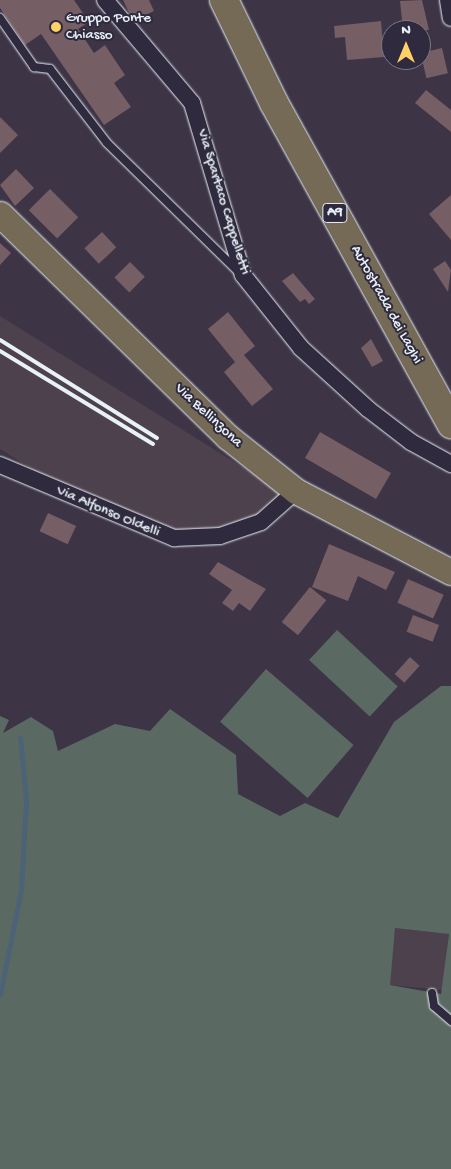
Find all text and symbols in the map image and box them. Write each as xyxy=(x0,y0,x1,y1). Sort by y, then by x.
place label: Gruppo Ponte Chiasso xyxy=(66,9,151,44)
north arrow xyxy=(381,20,431,70)
marker: Gruppo Ponte Chiasso xyxy=(50,21,62,33)
text: N xyxy=(401,22,411,39)
street label: Via Spartaco Cappelletti xyxy=(192,127,254,277)
road number: A9 xyxy=(321,202,349,224)
street label: Autostrada dei Laghi xyxy=(346,243,426,367)
street label: Via Bellinzona xyxy=(171,380,245,452)
street label: Via Alfonso Oldelli xyxy=(54,482,162,542)

